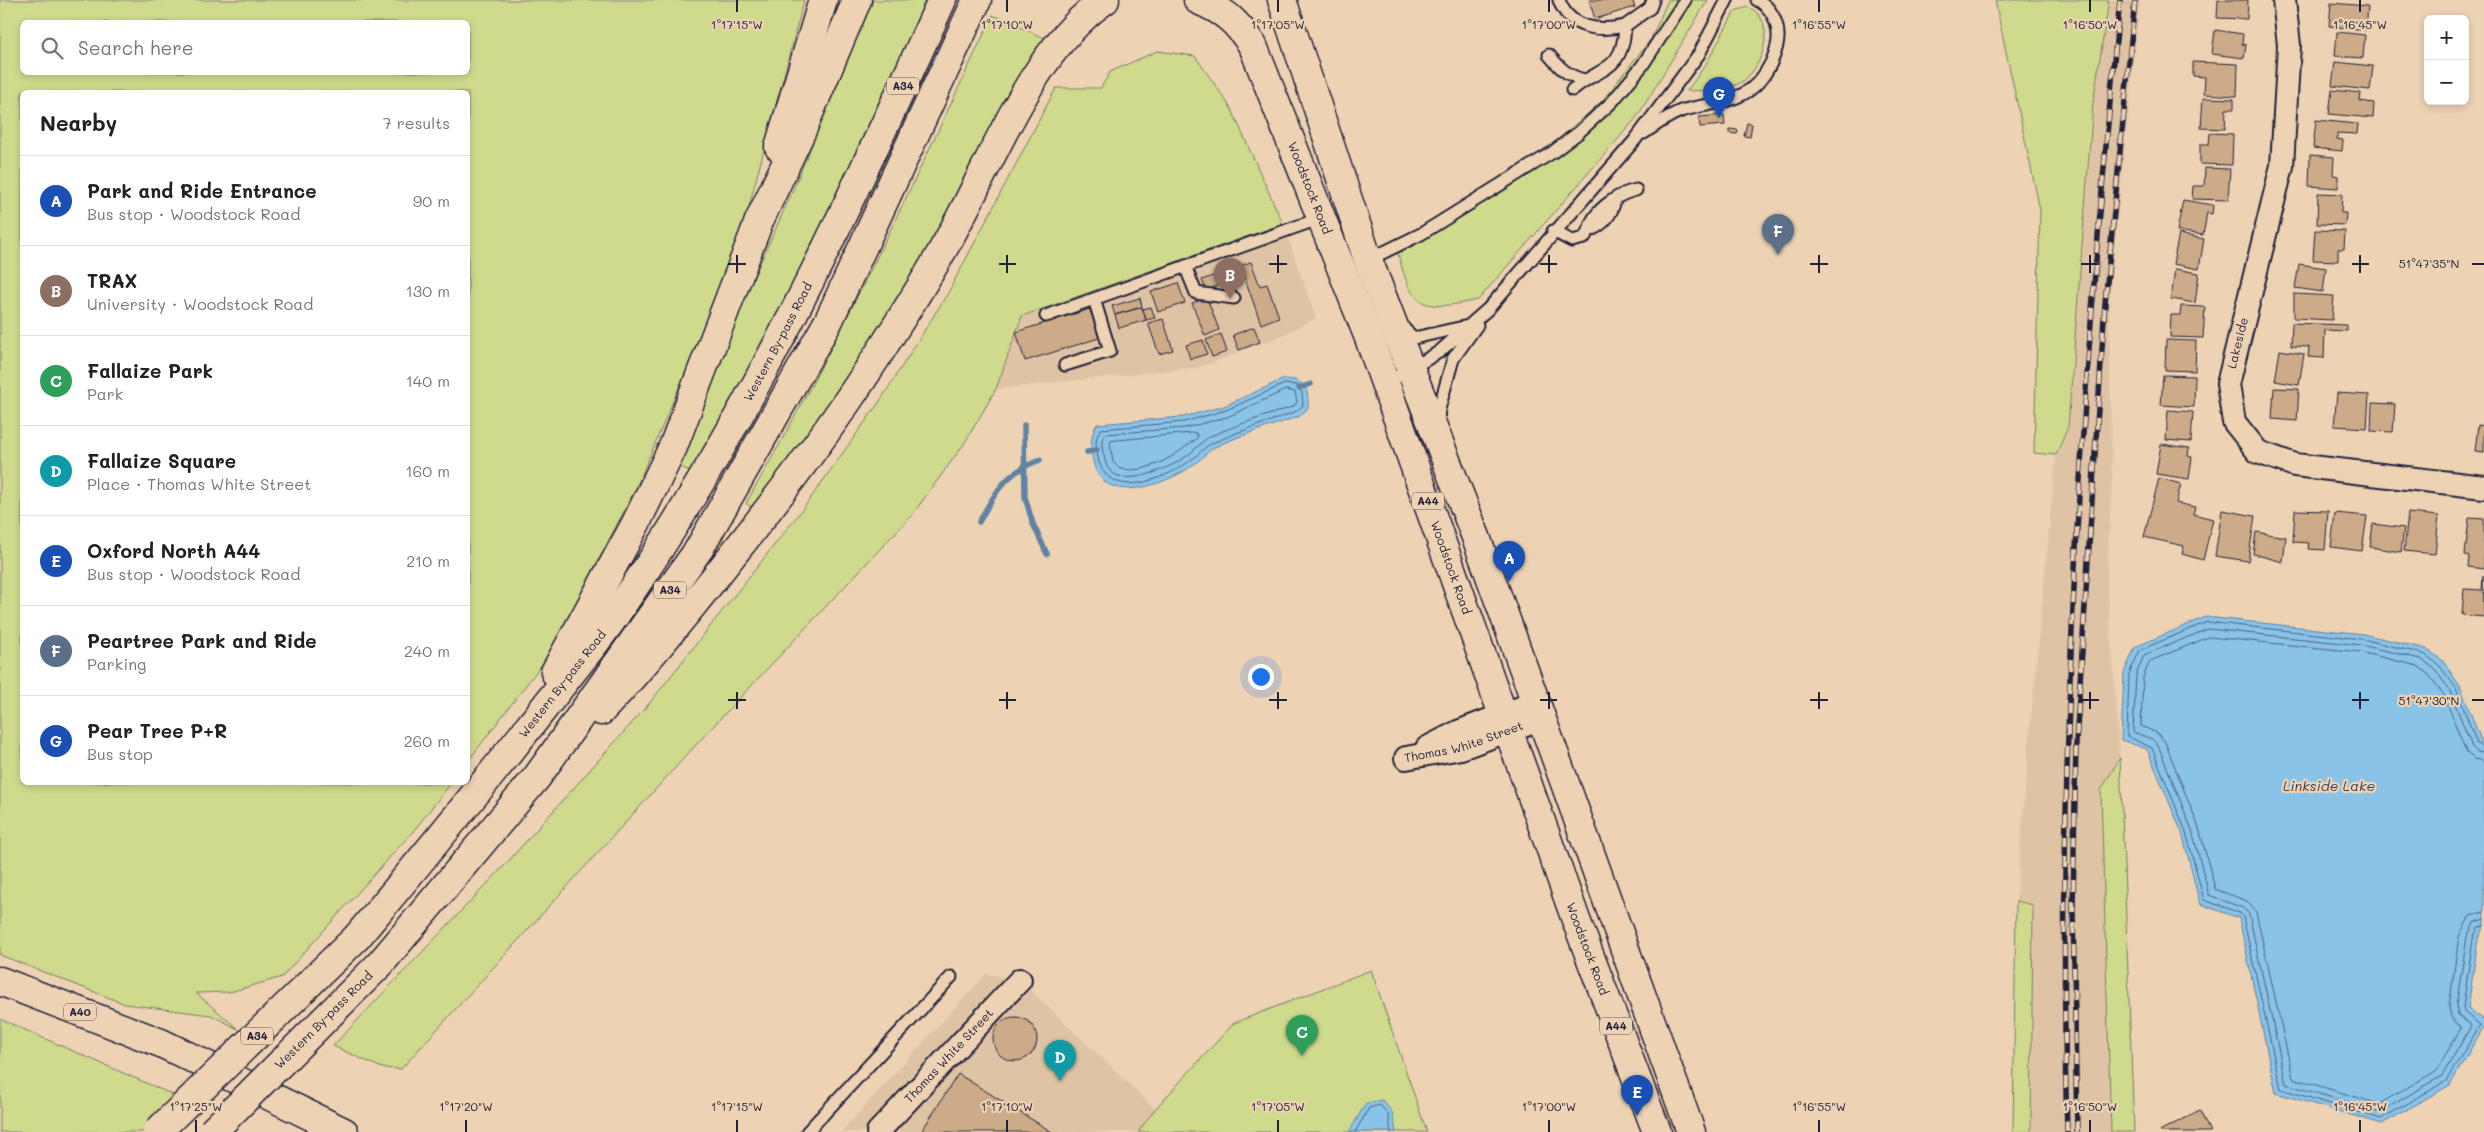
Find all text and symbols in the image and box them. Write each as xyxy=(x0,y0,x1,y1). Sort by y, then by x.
map controls xyxy=(2424,15,2469,105)
button: + xyxy=(2424,15,2469,60)
text: 1°17'15"W xyxy=(711,16,763,32)
text: 1°17'10"W xyxy=(981,16,1033,32)
text: 1°17'05"W xyxy=(1251,16,1305,32)
text: 1°17'00"W xyxy=(1522,16,1576,32)
text: 1°16'55"W xyxy=(1792,16,1846,32)
text: 1°16'50"W xyxy=(2063,16,2117,32)
text: 1°16'45"W xyxy=(2333,16,2387,32)
search box xyxy=(20,20,470,75)
icon: search xyxy=(38,34,66,62)
text: Search here xyxy=(78,35,194,60)
button: − xyxy=(2424,60,2469,105)
pin: G xyxy=(1703,77,1735,118)
road number: A34 xyxy=(887,78,919,94)
text: Nearby xyxy=(40,109,117,136)
text: 7 results xyxy=(383,112,450,133)
street label: Woodstock Road xyxy=(1285,139,1336,237)
text: Park and Ride Entrance xyxy=(87,178,316,203)
text: A xyxy=(50,190,62,211)
text: 90 m xyxy=(413,190,450,211)
text: Bus stop · Woodstock Road xyxy=(87,203,300,224)
pin: F xyxy=(1762,214,1794,255)
text: 51°47'35"N xyxy=(2399,255,2459,271)
pin: B xyxy=(1214,258,1246,299)
text: TRAX xyxy=(87,268,138,293)
street label: Western By-pass Road xyxy=(739,279,815,404)
text: B xyxy=(51,280,61,301)
text: 130 m xyxy=(406,280,450,301)
text: University · Woodstock Road xyxy=(87,293,313,314)
street label: Lakeside xyxy=(2223,316,2251,370)
text: Fallaize Park xyxy=(87,358,213,383)
text: C xyxy=(50,370,62,391)
text: 140 m xyxy=(406,370,450,391)
text: Park xyxy=(87,383,123,404)
text: Fallaize Square xyxy=(87,448,236,473)
text: D xyxy=(50,460,62,481)
text: 160 m xyxy=(405,460,450,481)
text: Place · Thomas White Street xyxy=(87,473,311,494)
road number: A44 xyxy=(1412,492,1444,510)
street label: Woodstock Road xyxy=(1428,519,1476,616)
text: Oxford North A44 xyxy=(87,538,260,563)
pin: A xyxy=(1493,541,1525,582)
text: E xyxy=(51,550,61,571)
text: 210 m xyxy=(406,550,450,571)
text: Bus stop · Woodstock Road xyxy=(87,563,300,584)
road number: A34 xyxy=(654,582,686,598)
street label: Western By-pass Road xyxy=(515,626,609,740)
text: Peartree Park and Ride xyxy=(87,628,317,653)
text: F xyxy=(51,640,61,661)
text: 240 m xyxy=(404,640,450,661)
text: Parking xyxy=(87,653,146,674)
your location xyxy=(1248,664,1274,690)
text: 51°47'30"N xyxy=(2399,692,2459,708)
street label: Thomas White Street xyxy=(1403,717,1525,765)
text: Pear Tree P+R xyxy=(87,718,227,743)
text: G xyxy=(50,730,62,751)
text: 260 m xyxy=(404,730,450,751)
text: Bus stop xyxy=(87,743,153,764)
water label: Linkside Lake xyxy=(2283,776,2375,795)
street label: Woodstock Road xyxy=(1563,900,1613,998)
street label: Western By-pass Road xyxy=(271,967,376,1072)
road number: A40 xyxy=(64,1004,96,1020)
street label: Thomas White Street xyxy=(900,1005,996,1106)
pin: C xyxy=(1286,1015,1318,1056)
road number: A44 xyxy=(1600,1018,1632,1034)
road number: A34 xyxy=(241,1028,273,1044)
pin: D xyxy=(1044,1040,1076,1081)
pin: E xyxy=(1621,1075,1653,1116)
text: 1°17'25"W xyxy=(169,1098,223,1114)
text: 1°17'20"W xyxy=(439,1098,493,1114)
text: 1°17'15"W xyxy=(711,1098,763,1114)
text: 1°17'10"W xyxy=(981,1098,1033,1114)
text: 1°17'05"W xyxy=(1251,1098,1305,1114)
text: 1°17'00"W xyxy=(1522,1098,1576,1114)
text: 1°16'55"W xyxy=(1792,1098,1846,1114)
text: 1°16'50"W xyxy=(2063,1098,2117,1114)
text: 1°16'45"W xyxy=(2333,1098,2387,1114)

